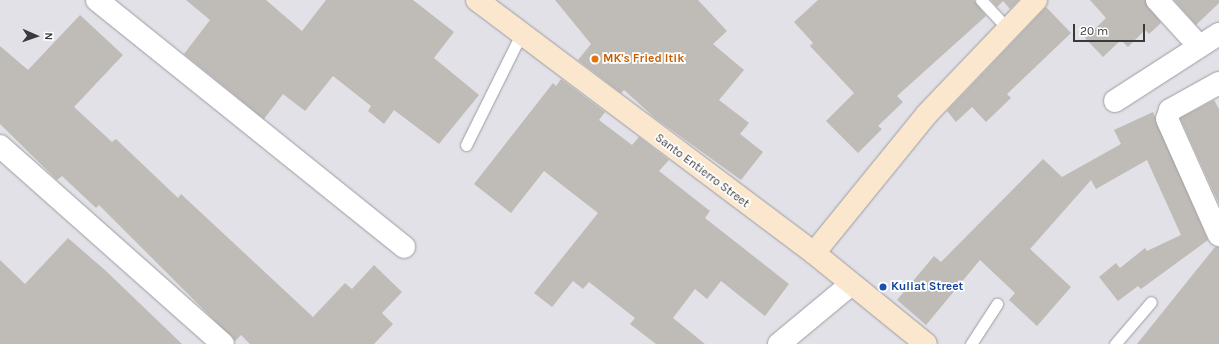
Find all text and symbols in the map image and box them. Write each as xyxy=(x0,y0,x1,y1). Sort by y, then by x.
north arrow xyxy=(16,16,56,56)
scale bar xyxy=(1075,16,1147,42)
text: 20 m xyxy=(1080,24,1108,38)
text: N xyxy=(42,32,55,41)
place label: MK's Fried Itik xyxy=(603,52,684,66)
marker: MK's Fried Itik xyxy=(590,54,600,64)
street label: Santo Entierro Street xyxy=(652,131,752,211)
place label: Kuliat Street xyxy=(891,280,963,294)
marker: Kuliat Street xyxy=(878,282,888,292)

